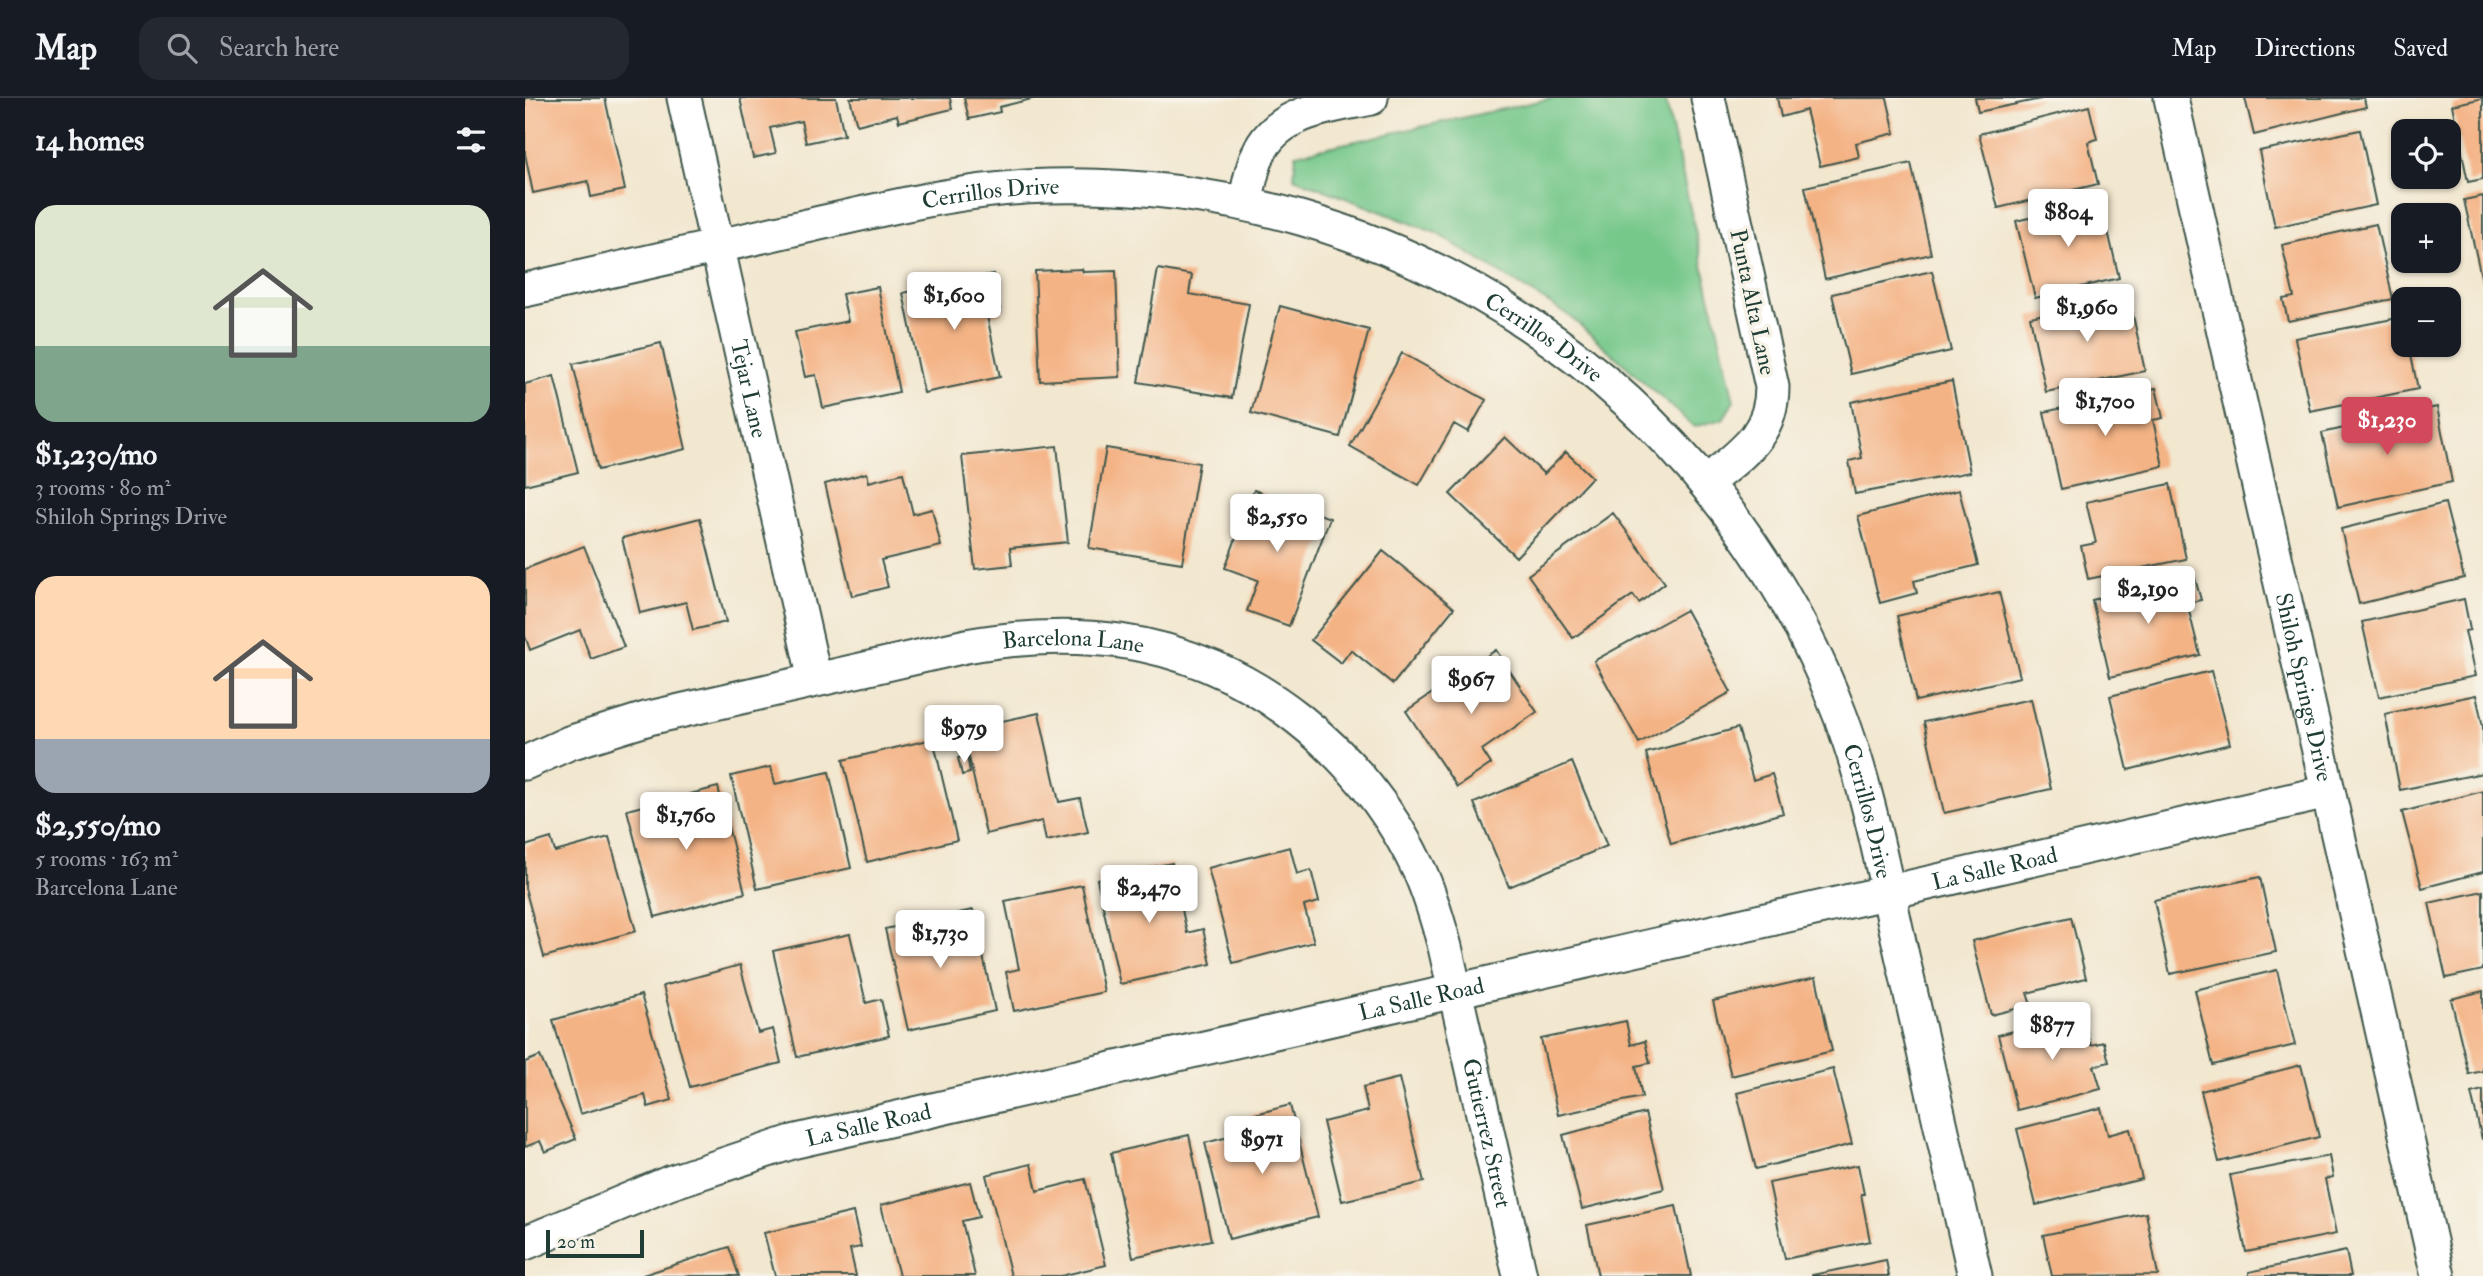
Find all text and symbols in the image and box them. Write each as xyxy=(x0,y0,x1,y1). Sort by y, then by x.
search box xyxy=(139,17,629,80)
text: Map xyxy=(35,28,97,69)
icon: search xyxy=(163,29,201,67)
text: Search here xyxy=(219,32,339,64)
text: Map xyxy=(2171,33,2216,64)
text: Directions xyxy=(2254,33,2355,64)
text: Saved xyxy=(2393,33,2448,64)
map controls xyxy=(2391,119,2461,357)
button: locate xyxy=(2391,119,2461,189)
icon: filters xyxy=(452,121,490,159)
text: 14 homes xyxy=(35,122,144,159)
street label: Cerrillos Drive xyxy=(920,171,1060,215)
pin: $804 xyxy=(2027,190,2109,249)
text: $804 xyxy=(2044,197,2092,226)
button: + xyxy=(2391,203,2461,273)
street label: Punta Alta Lane xyxy=(1723,226,1783,378)
icon: home xyxy=(200,250,326,376)
pin: $1,600 xyxy=(897,272,1011,332)
text: $1,600 xyxy=(923,280,985,309)
pin: $1,960 xyxy=(2030,285,2144,344)
street label: Cerrillos Drive xyxy=(1480,286,1609,389)
button: − xyxy=(2391,287,2461,357)
text: $1,960 xyxy=(2056,292,2118,321)
street label: Tejar Lane xyxy=(724,337,775,441)
pin: $1,700 xyxy=(2048,378,2162,438)
text: $1,700 xyxy=(2075,386,2135,415)
pin: $1,230 xyxy=(2330,398,2444,457)
text: $1,230 xyxy=(2358,405,2416,434)
text: $1,230/mo xyxy=(35,436,157,473)
text: 3 rooms · 80 m² xyxy=(35,473,171,502)
pin: $2,550 xyxy=(1220,494,1334,554)
text: Shiloh Springs Drive xyxy=(35,502,227,531)
text: $2,550 xyxy=(1246,502,1308,531)
pin: $2,190 xyxy=(2091,566,2205,626)
text: $2,190 xyxy=(2117,574,2179,603)
street label: Shiloh Springs Drive xyxy=(2269,590,2340,784)
icon: home xyxy=(200,621,326,747)
street label: Barcelona Lane xyxy=(1001,623,1147,659)
pin: $967 xyxy=(1430,656,1512,716)
text: $967 xyxy=(1448,664,1494,693)
pin: $979 xyxy=(923,706,1005,765)
text: $979 xyxy=(940,713,988,742)
street label: Cerrillos Drive xyxy=(1837,740,1899,881)
pin: $1,760 xyxy=(629,792,743,852)
text: $1,760 xyxy=(656,800,716,829)
text: $2,550/mo xyxy=(35,807,161,844)
street label: La Salle Road xyxy=(1929,840,2060,896)
text: 5 rooms · 163 m² xyxy=(35,844,178,873)
pin: $2,470 xyxy=(1092,866,1206,925)
text: Barcelona Lane xyxy=(35,873,178,902)
text: $2,470 xyxy=(1117,873,1181,902)
pin: $1,730 xyxy=(883,910,997,970)
text: $1,730 xyxy=(912,918,969,947)
street label: La Salle Road xyxy=(1356,970,1487,1027)
pin: $877 xyxy=(2011,1002,2093,1062)
text: $877 xyxy=(2030,1010,2074,1039)
street label: Gutierrez Street xyxy=(1456,1055,1518,1211)
street label: La Salle Road xyxy=(803,1096,934,1153)
pin: $971 xyxy=(1221,1116,1303,1176)
text: $971 xyxy=(1240,1124,1284,1153)
scale bar xyxy=(546,1227,644,1259)
text: 20 m xyxy=(557,1230,595,1254)

